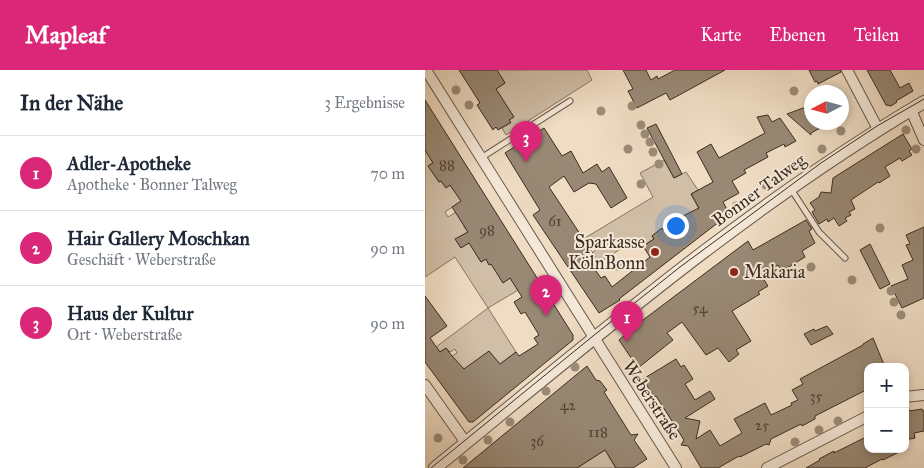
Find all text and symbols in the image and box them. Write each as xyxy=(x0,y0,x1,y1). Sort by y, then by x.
text: Mapleaf xyxy=(25,20,106,50)
text: Karte xyxy=(701,24,742,46)
text: Ebenen xyxy=(770,24,826,46)
text: Teilen xyxy=(854,24,899,46)
north arrow xyxy=(804,85,849,130)
text: In der Nähe xyxy=(20,90,123,116)
text: 3 Ergebnisse xyxy=(324,93,405,112)
pin: 3 xyxy=(510,121,542,162)
street label: Bonner Talweg xyxy=(708,148,811,232)
text: Adler-Apotheke xyxy=(67,152,191,175)
house number: 88 xyxy=(439,156,455,174)
text: 1 xyxy=(33,164,39,183)
text: 70 m xyxy=(370,164,405,183)
text: Apotheke · Bonner Talweg xyxy=(67,175,237,194)
house number: 61 xyxy=(548,212,562,230)
your location xyxy=(663,213,689,239)
house number: 98 xyxy=(479,221,495,239)
text: Hair Gallery Moschkan xyxy=(67,227,250,250)
place label: Sparkasse KölnBonn xyxy=(568,231,645,274)
text: 2 xyxy=(32,239,40,258)
text: 90 m xyxy=(370,239,405,258)
marker: Sparkasse KölnBonn xyxy=(649,246,661,258)
text: Geschäft · Weberstraße xyxy=(67,250,216,269)
place label: Makaria xyxy=(744,261,806,283)
marker: Makaria xyxy=(728,266,740,278)
pin: 2 xyxy=(530,275,562,316)
house number: 54 xyxy=(693,299,708,317)
pin: 1 xyxy=(611,301,643,342)
text: Haus der Kultur xyxy=(67,302,194,325)
text: 3 xyxy=(33,314,39,333)
text: 90 m xyxy=(370,314,405,333)
text: Ort · Weberstraße xyxy=(67,325,182,344)
street label: Weberstraße xyxy=(618,356,686,444)
map controls xyxy=(864,363,909,453)
button: + xyxy=(864,363,909,408)
house number: 35 xyxy=(810,387,823,405)
house number: 42 xyxy=(560,396,576,414)
button: − xyxy=(864,408,909,453)
house number: 25 xyxy=(755,416,769,434)
house number: 118 xyxy=(588,423,608,441)
house number: 36 xyxy=(530,432,545,450)

